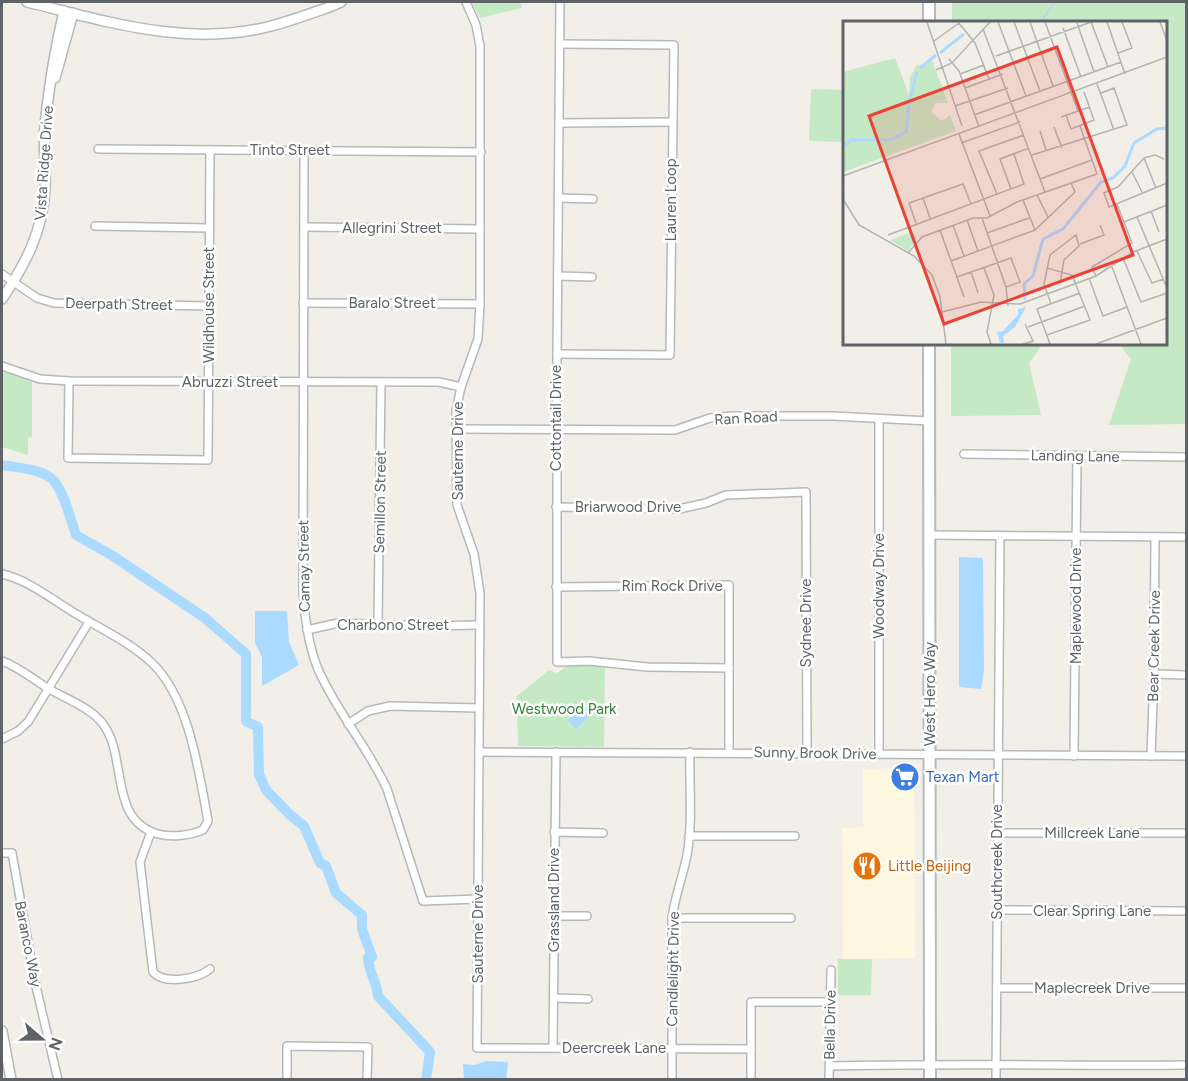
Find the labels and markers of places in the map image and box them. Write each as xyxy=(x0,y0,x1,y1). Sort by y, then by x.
supermarket icon: Texan Mart xyxy=(889,761,921,793)
place label: Texan Mart xyxy=(926,768,1000,786)
restaurant icon: Little Beijing xyxy=(851,850,883,882)
place label: Little Beijing xyxy=(888,857,971,875)

